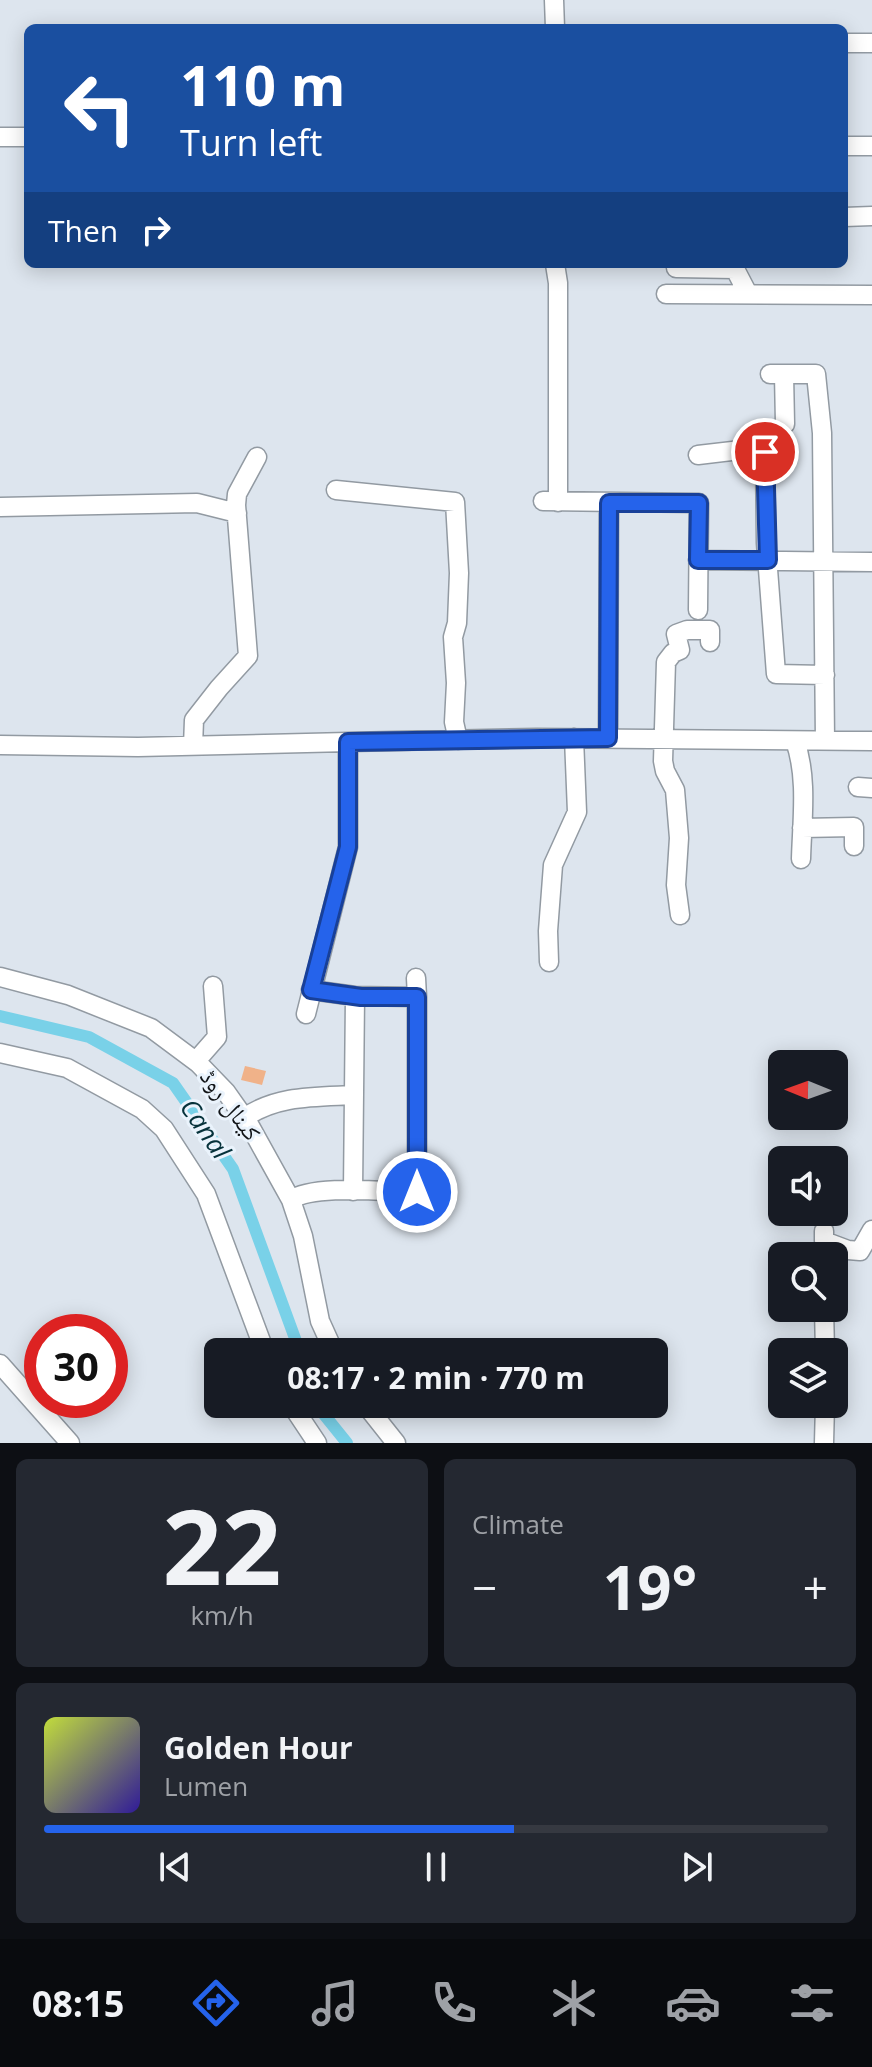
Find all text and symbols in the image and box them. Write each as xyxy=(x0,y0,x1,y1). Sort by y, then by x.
text: 110 m xyxy=(180,46,346,122)
icon: left xyxy=(48,56,152,160)
text: Turn left xyxy=(180,118,322,167)
icon: right xyxy=(134,208,178,252)
text: Then xyxy=(48,210,118,251)
pin xyxy=(731,418,799,486)
icon: arrive xyxy=(743,430,787,474)
north arrow xyxy=(768,1050,848,1130)
map controls xyxy=(768,1050,848,1418)
street label: کینال روڈ xyxy=(193,1061,269,1147)
water label: Canal xyxy=(172,1091,240,1167)
button: sound xyxy=(768,1146,848,1226)
position arrow xyxy=(375,1150,459,1234)
button: search xyxy=(768,1242,848,1322)
speed limit sign: 30 xyxy=(24,1314,128,1418)
button: layers xyxy=(768,1338,848,1418)
text: 08:17 · 2 min · 770 m xyxy=(287,1357,585,1398)
text: 22 xyxy=(163,1474,281,1615)
text: Climate xyxy=(472,1506,564,1542)
text: 19° xyxy=(603,1546,697,1628)
text: − xyxy=(472,1557,497,1617)
text: + xyxy=(803,1557,828,1617)
text: km/h xyxy=(190,1597,254,1633)
text: Golden Hour xyxy=(164,1727,353,1768)
text: Lumen xyxy=(164,1768,248,1804)
icon: previous xyxy=(153,1845,197,1889)
icon: pause xyxy=(414,1845,458,1889)
icon: next xyxy=(675,1845,719,1889)
icon: directions xyxy=(188,1975,244,2031)
icon: music xyxy=(307,1975,363,2031)
icon: phone xyxy=(426,1975,482,2031)
icon: climate xyxy=(546,1975,602,2031)
icon: car xyxy=(665,1975,721,2031)
icon: filters xyxy=(784,1975,840,2031)
text: 08:15 xyxy=(32,1979,124,2028)

